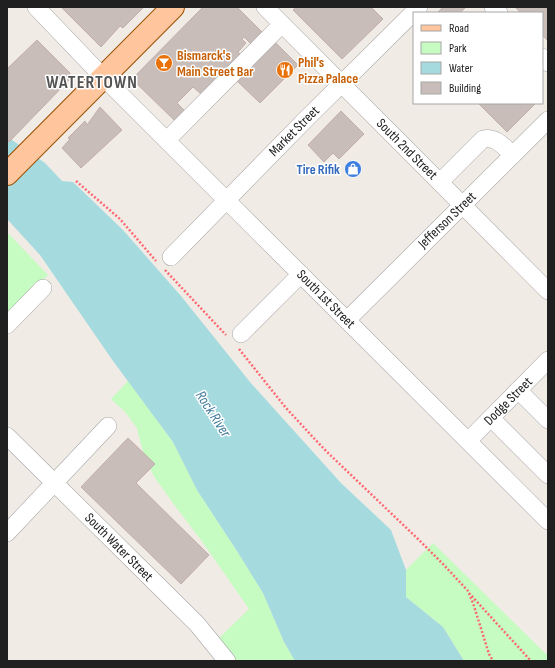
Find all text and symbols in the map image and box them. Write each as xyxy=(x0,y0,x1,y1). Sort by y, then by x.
legend xyxy=(413,12,543,104)
text: Road xyxy=(449,21,469,36)
text: Park xyxy=(449,41,467,56)
place label: Bismarck's Main Street Bar xyxy=(177,47,254,80)
bar icon: Bismarck's Main Street Bar xyxy=(154,53,174,73)
place label: Phil's Pizza Palace xyxy=(298,54,358,87)
restaurant icon: Phil's Pizza Palace xyxy=(275,60,295,80)
text: Water xyxy=(449,61,473,76)
district label: WATERTOWN xyxy=(46,72,138,93)
text: Building xyxy=(449,81,481,96)
street label: Market Street xyxy=(265,102,323,160)
street label: South 2nd Street xyxy=(373,115,441,183)
shop icon: Tire Rifik xyxy=(343,159,363,179)
place label: Tire Rifik xyxy=(297,161,340,178)
street label: Jefferson Street xyxy=(414,188,480,253)
street label: South 1st Street xyxy=(293,266,359,332)
street label: Dodge Street xyxy=(480,373,536,429)
water label: Rock River xyxy=(191,387,235,441)
street label: South Water Street xyxy=(81,509,157,585)

